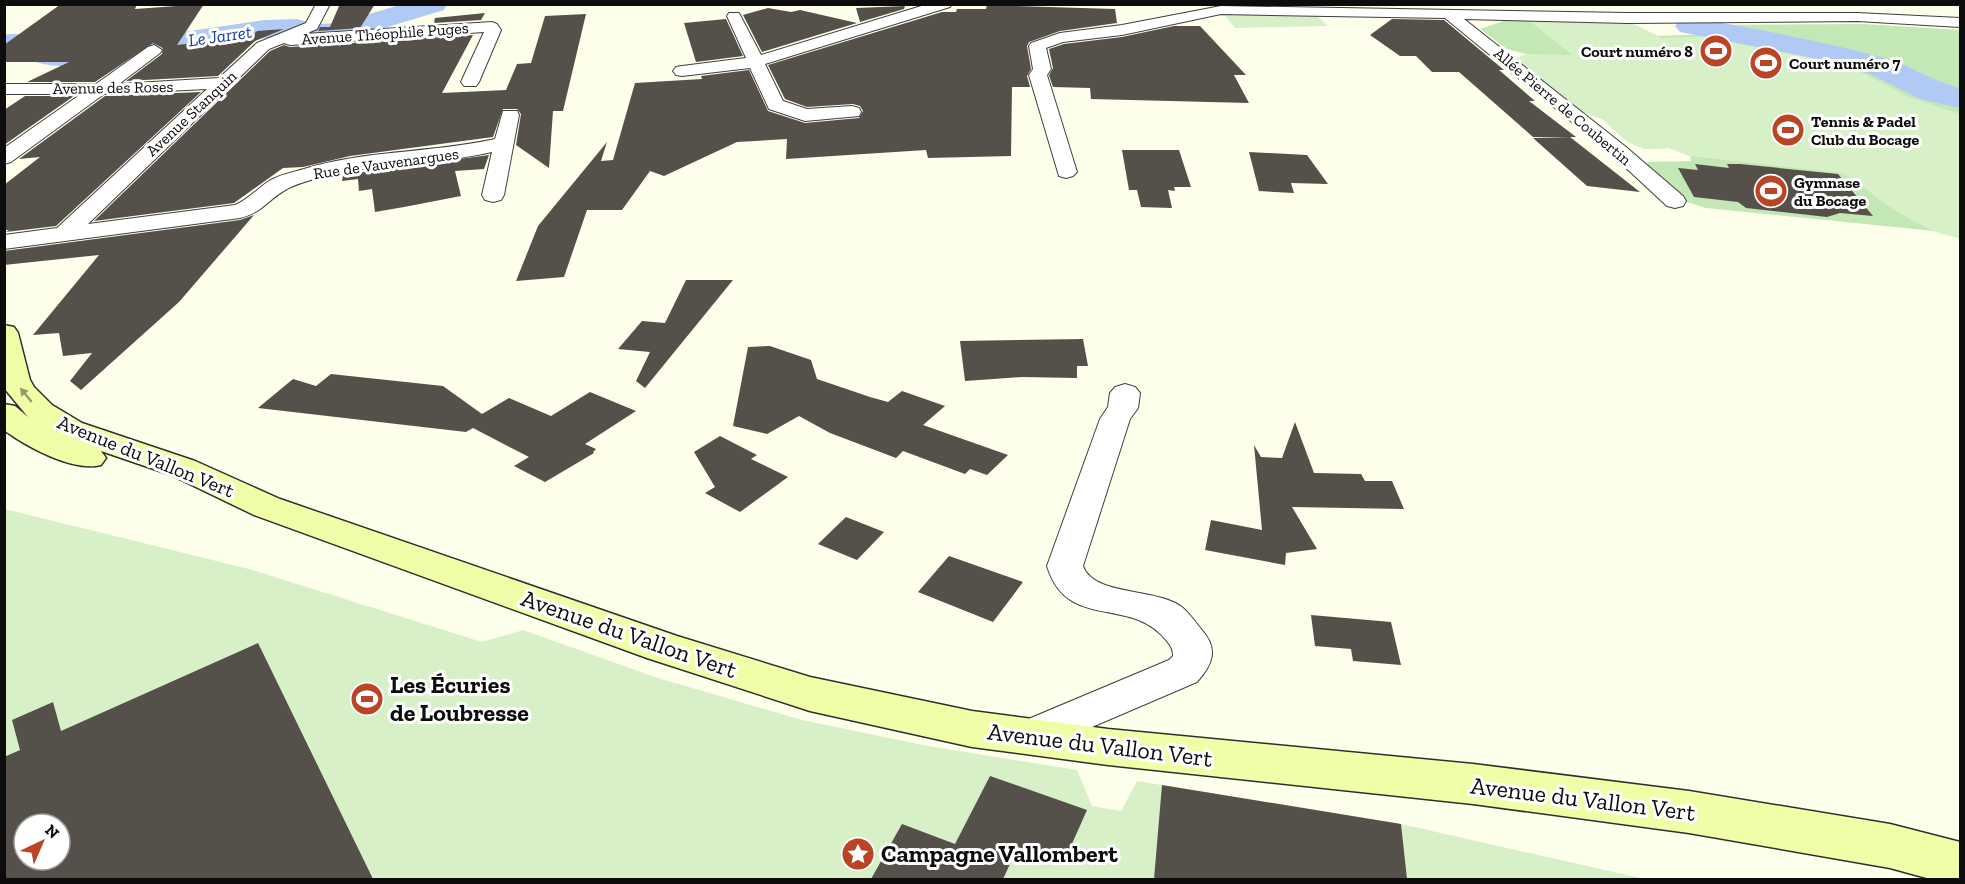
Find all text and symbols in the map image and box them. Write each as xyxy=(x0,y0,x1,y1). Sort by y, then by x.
street label: Avenue Théophile Puges xyxy=(301,18,469,49)
water label: Le Jarret xyxy=(187,21,253,51)
sports icon: Court numéro 8 xyxy=(1698,33,1734,69)
place label: Court numéro 8 xyxy=(1581,42,1693,61)
street label: Allée Pierre de Coubertin xyxy=(1490,43,1636,170)
sports icon: Court numéro 7 xyxy=(1748,45,1784,81)
place label: Court numéro 7 xyxy=(1789,54,1900,73)
street label: Avenue Stanquin xyxy=(142,66,241,160)
street label: Avenue des Roses xyxy=(53,77,174,98)
sports icon: Tennis & Padel Club du Bocage xyxy=(1770,112,1806,148)
place label: Tennis & Padel Club du Bocage xyxy=(1811,112,1920,149)
street label: Rue de Vauvenargues xyxy=(312,144,460,183)
sports icon: Gymnase du Bocage xyxy=(1753,173,1789,209)
place label: Gymnase du Bocage xyxy=(1794,173,1867,210)
one-way arrow xyxy=(20,388,33,403)
street label: Avenue du Vallon Vert xyxy=(54,410,238,503)
street label: Avenue du Vallon Vert xyxy=(518,583,741,684)
place label: Les Écuries de Loubresse xyxy=(390,670,529,727)
sports icon: Les Écuries de Loubresse xyxy=(349,681,385,717)
street label: Avenue du Vallon Vert xyxy=(986,716,1214,773)
street label: Avenue du Vallon Vert xyxy=(1469,770,1697,827)
north arrow xyxy=(12,812,72,872)
text: N xyxy=(41,821,63,843)
place icon: Campagne Vallombert xyxy=(840,836,876,872)
place label: Campagne Vallombert xyxy=(881,839,1118,868)

